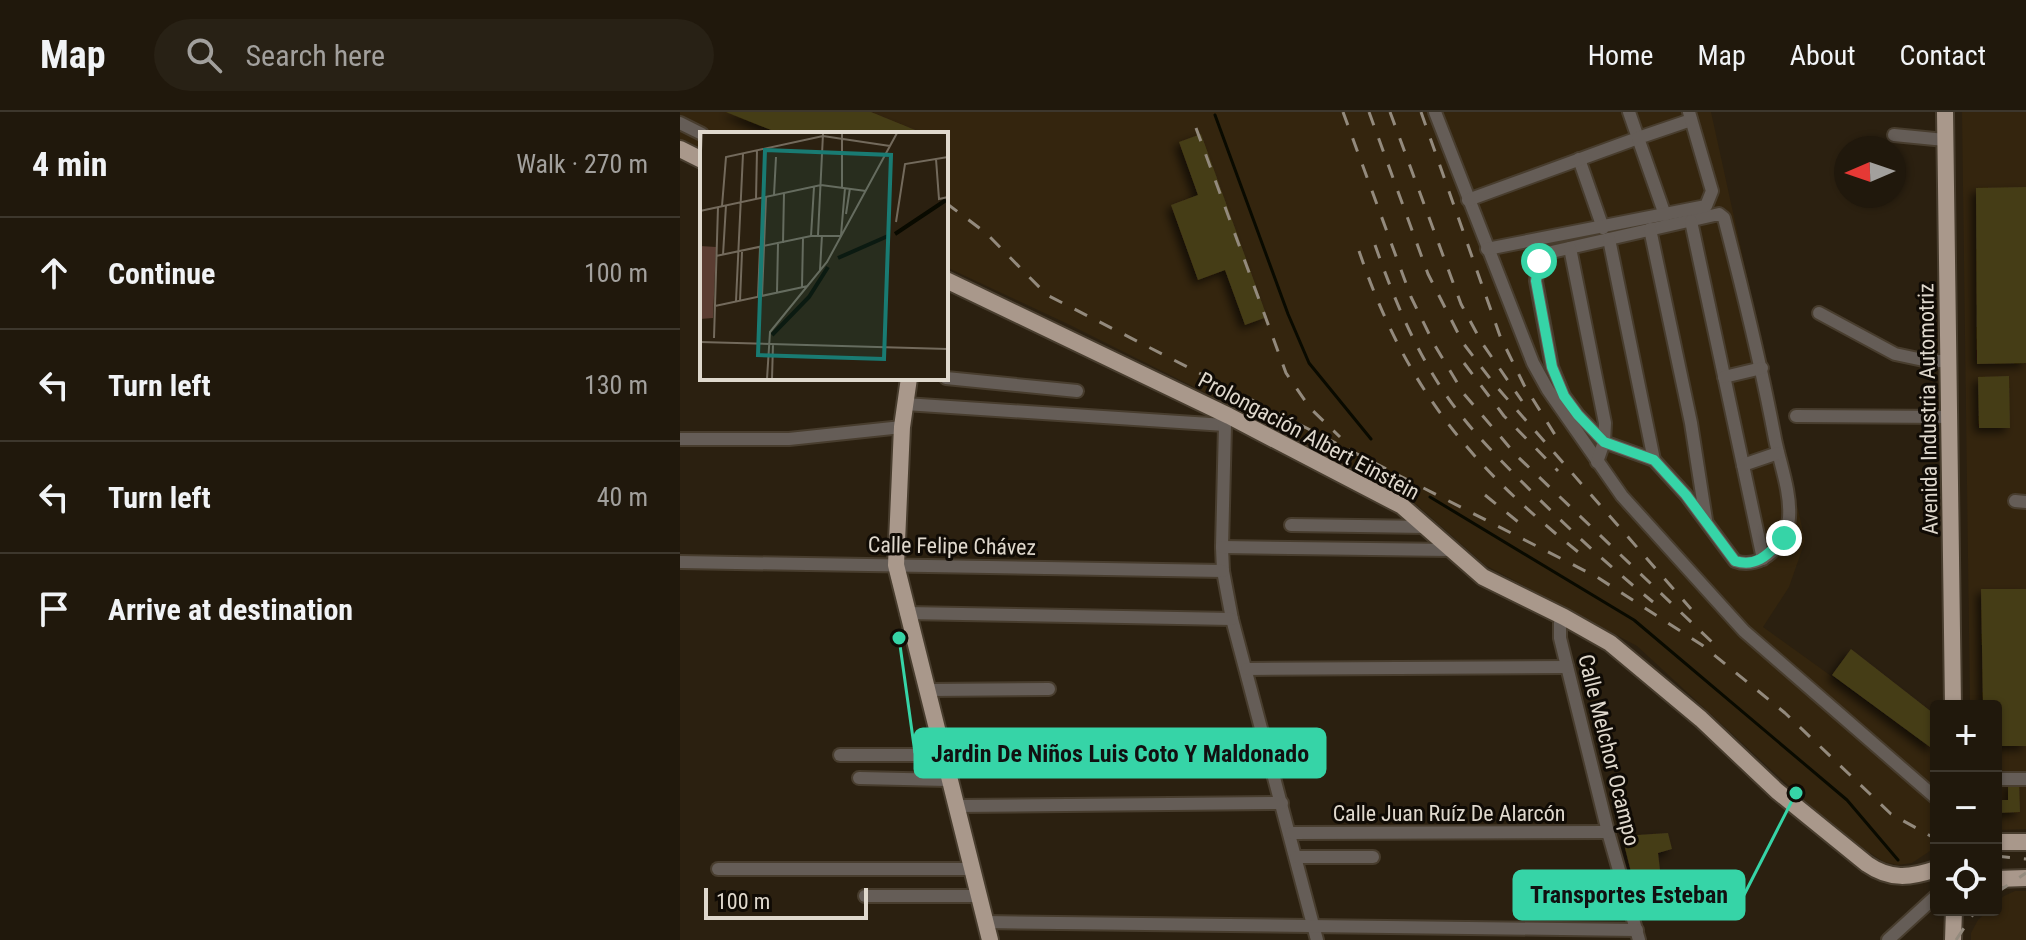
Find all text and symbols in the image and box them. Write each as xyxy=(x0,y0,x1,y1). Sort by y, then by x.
search box xyxy=(154,19,714,91)
text: Map xyxy=(40,33,106,77)
icon: search xyxy=(182,33,226,77)
text: Search here xyxy=(246,38,385,73)
text: Home xyxy=(1588,39,1653,72)
text: Map xyxy=(1697,39,1746,72)
text: About xyxy=(1790,39,1856,72)
text: Contact xyxy=(1900,39,1986,72)
inset map xyxy=(700,132,948,380)
north arrow xyxy=(1834,136,1906,208)
text: 4 min xyxy=(32,144,108,184)
text: Walk · 270 m xyxy=(516,149,648,179)
route start xyxy=(1521,243,1557,279)
icon: ahead xyxy=(32,251,76,295)
text: Continue xyxy=(108,256,215,291)
text: 100 m xyxy=(584,258,648,288)
street label: Avenida Industria Automotriz xyxy=(1913,283,1943,535)
icon: left xyxy=(32,363,76,407)
street label: Prolongación Albert Einstein xyxy=(1194,367,1424,505)
text: Turn left xyxy=(108,368,211,403)
text: 130 m xyxy=(584,370,648,400)
icon: left xyxy=(32,475,76,519)
text: Turn left xyxy=(108,480,211,515)
text: 40 m xyxy=(597,482,648,512)
route end xyxy=(1766,520,1802,556)
street label: Calle Felipe Chávez xyxy=(868,532,1036,560)
icon: arrive xyxy=(32,587,76,631)
text: Arrive at destination xyxy=(108,592,353,627)
street label: Calle Melchor Ocampo xyxy=(1573,652,1645,848)
map controls xyxy=(1930,700,2002,916)
button: + xyxy=(1930,700,2002,772)
callout: Jardin De Niños Luis Coto Y Maldonado xyxy=(915,729,1325,777)
text: Jardin De Niños Luis Coto Y Maldonado xyxy=(931,740,1309,768)
button: − xyxy=(1930,772,2002,844)
street label: Calle Juan Ruíz De Alarcón xyxy=(1333,801,1565,826)
button: locate xyxy=(1930,844,2002,916)
callout: Transportes Esteban xyxy=(1514,871,1744,919)
text: Transportes Esteban xyxy=(1530,881,1728,909)
scale bar xyxy=(704,884,868,920)
text: 100 m xyxy=(716,889,770,914)

